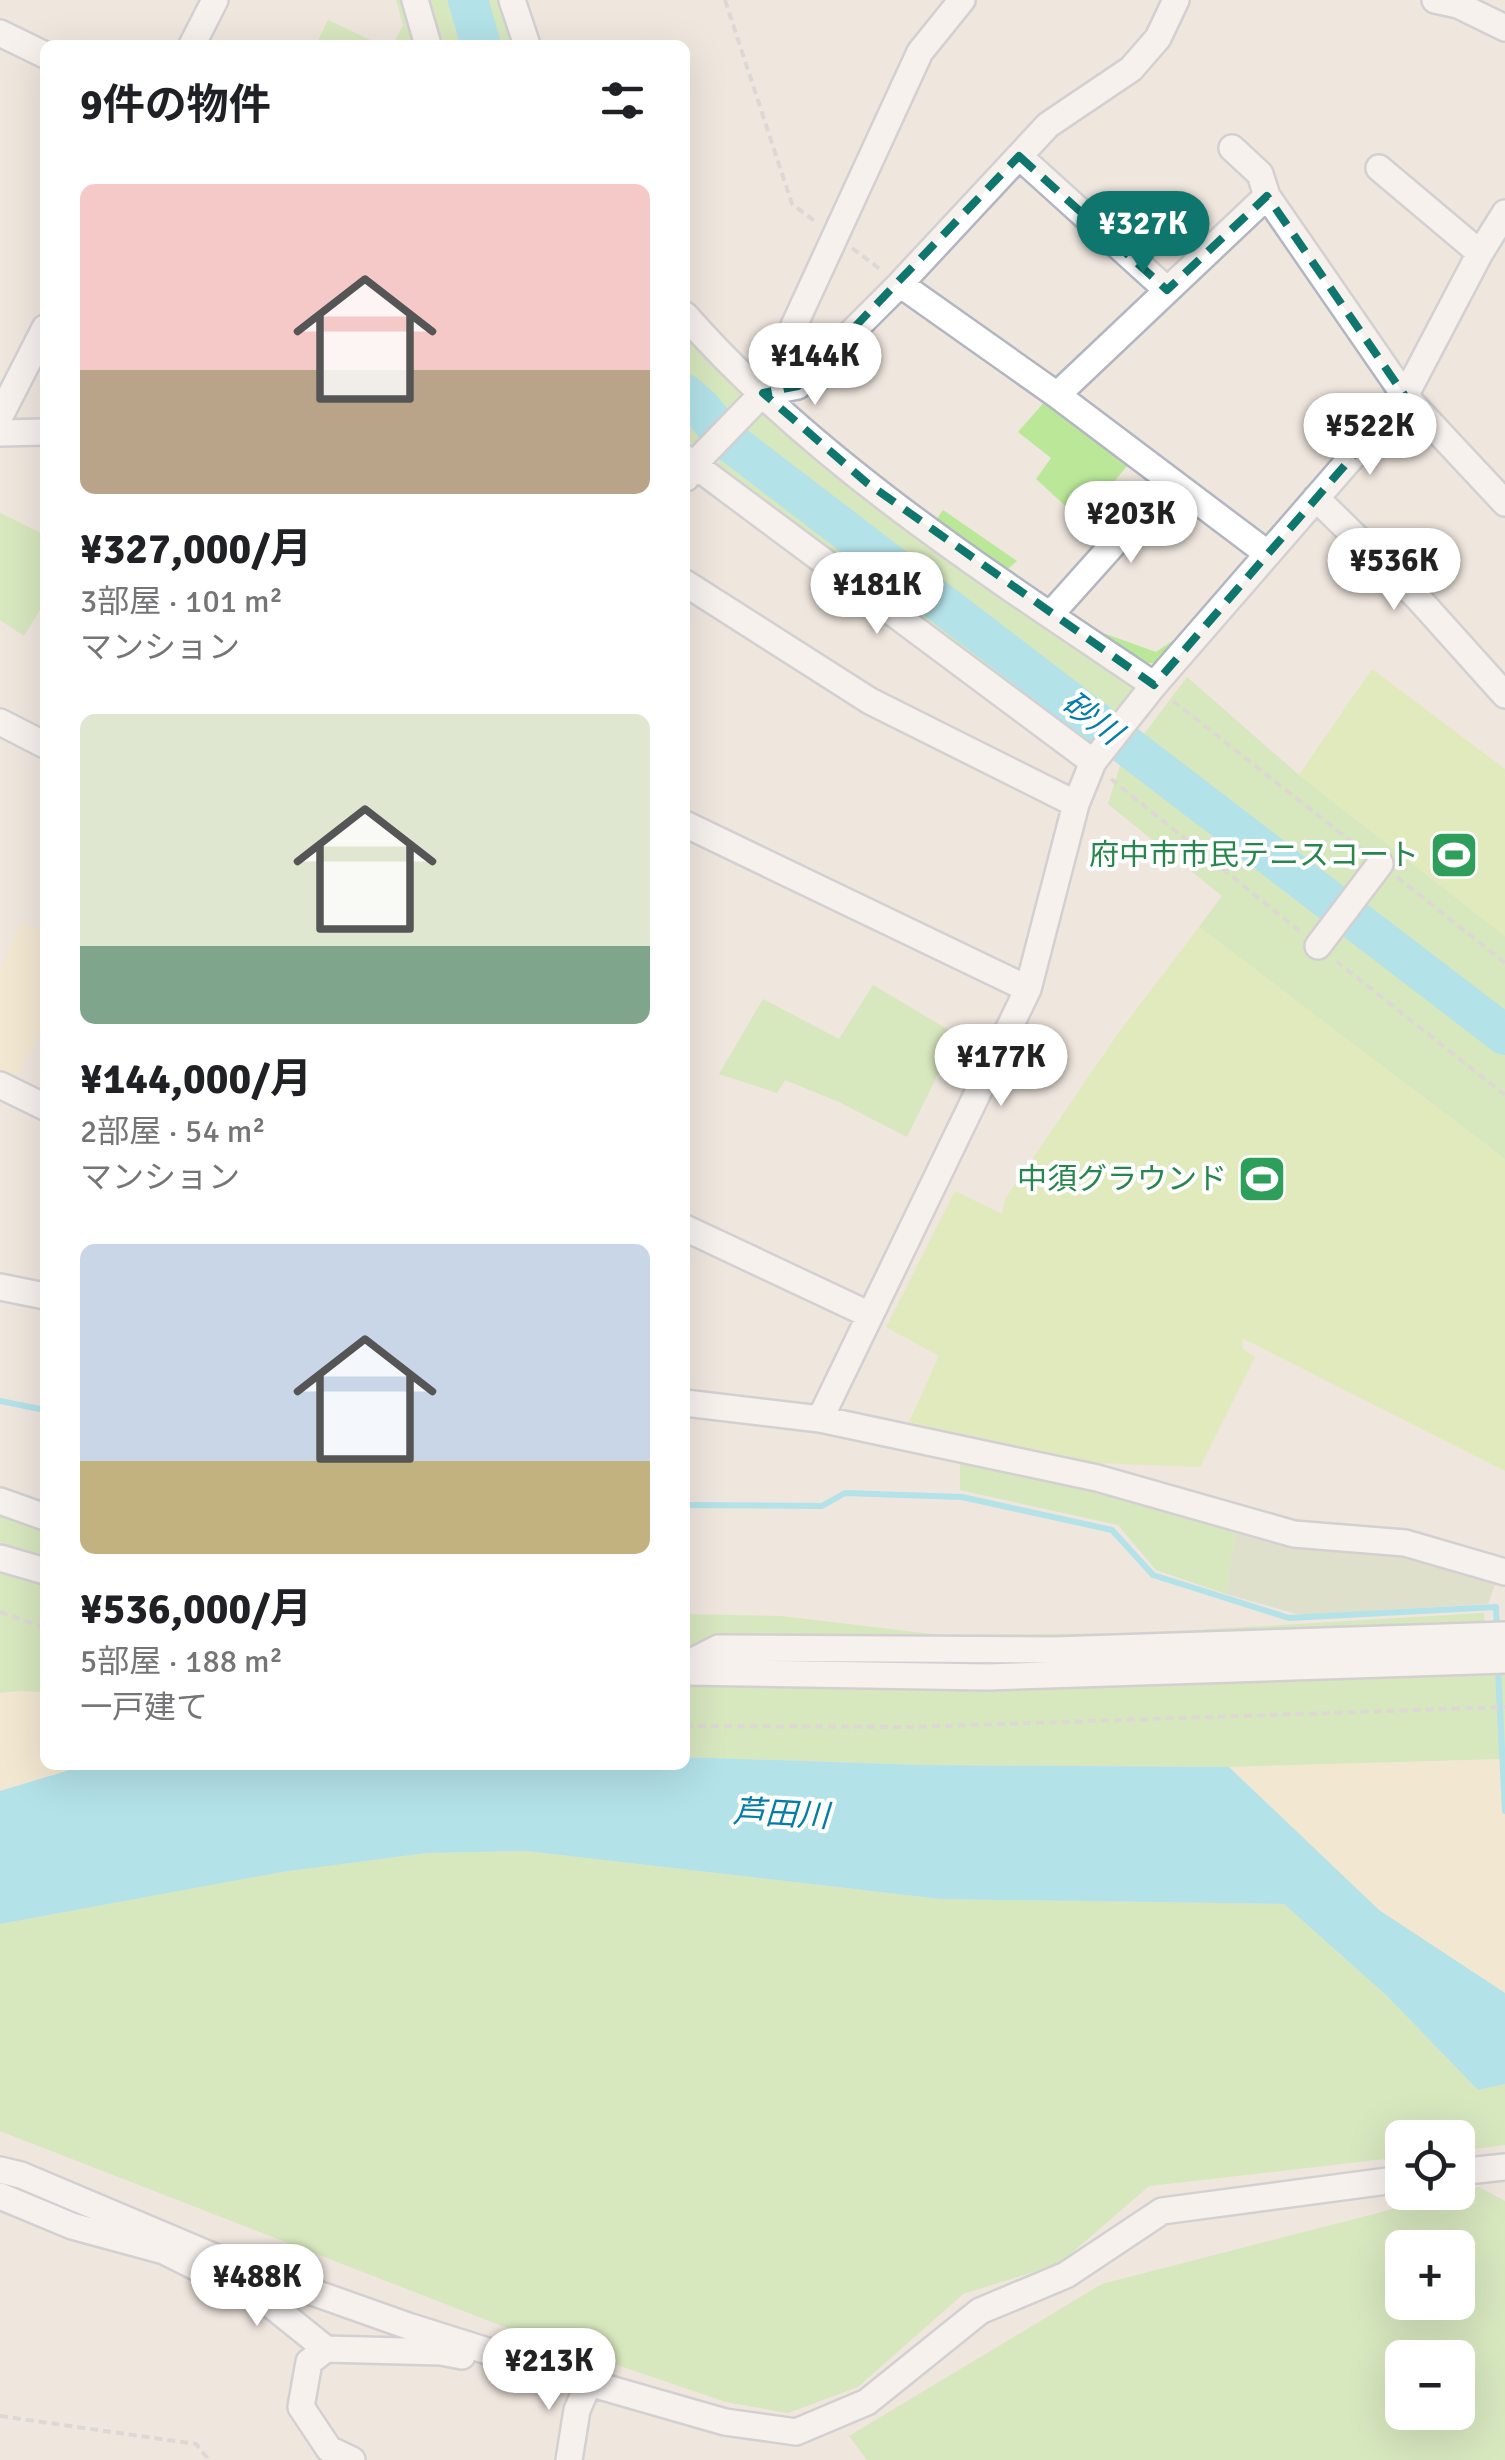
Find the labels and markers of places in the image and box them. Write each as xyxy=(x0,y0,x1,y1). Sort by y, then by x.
pin: ¥327K xyxy=(1073,191,1213,276)
pin: ¥144K xyxy=(745,323,885,408)
pin: ¥522K xyxy=(1300,393,1440,478)
pin: ¥203K xyxy=(1061,481,1201,566)
pin: ¥536K xyxy=(1324,528,1464,613)
pin: ¥181K xyxy=(807,552,947,637)
sports icon: 府中市市民テニスコート xyxy=(1428,829,1480,881)
place label: 府中市市民テニスコート xyxy=(1089,837,1419,874)
pin: ¥177K xyxy=(931,1024,1071,1109)
sports icon: 中須グラウンド xyxy=(1236,1153,1288,1205)
place label: 中須グラウンド xyxy=(1017,1161,1227,1198)
pin: ¥488K xyxy=(187,2244,327,2329)
pin: ¥213K xyxy=(479,2328,619,2413)

